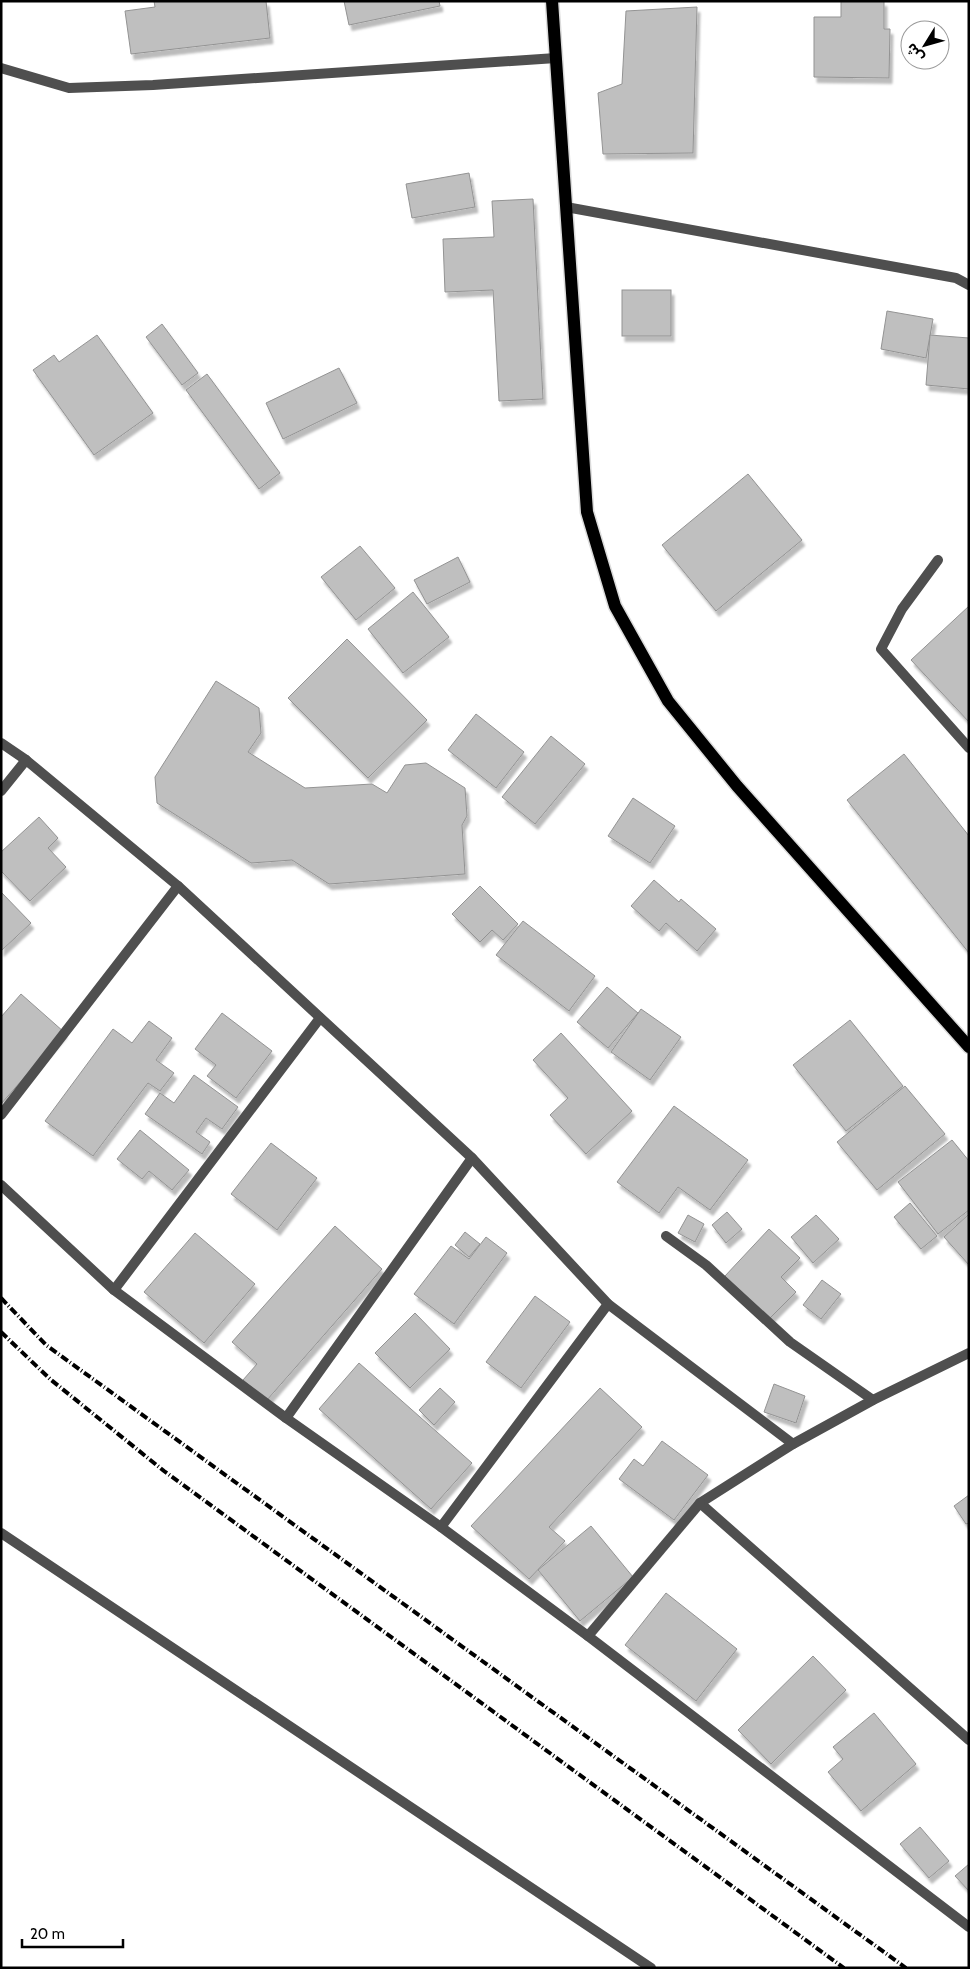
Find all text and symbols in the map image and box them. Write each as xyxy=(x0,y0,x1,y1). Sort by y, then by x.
north arrow xyxy=(900,20,950,70)
text: ش xyxy=(902,40,928,66)
scale bar xyxy=(22,1916,124,1948)
text: 20 m xyxy=(30,1925,65,1943)

